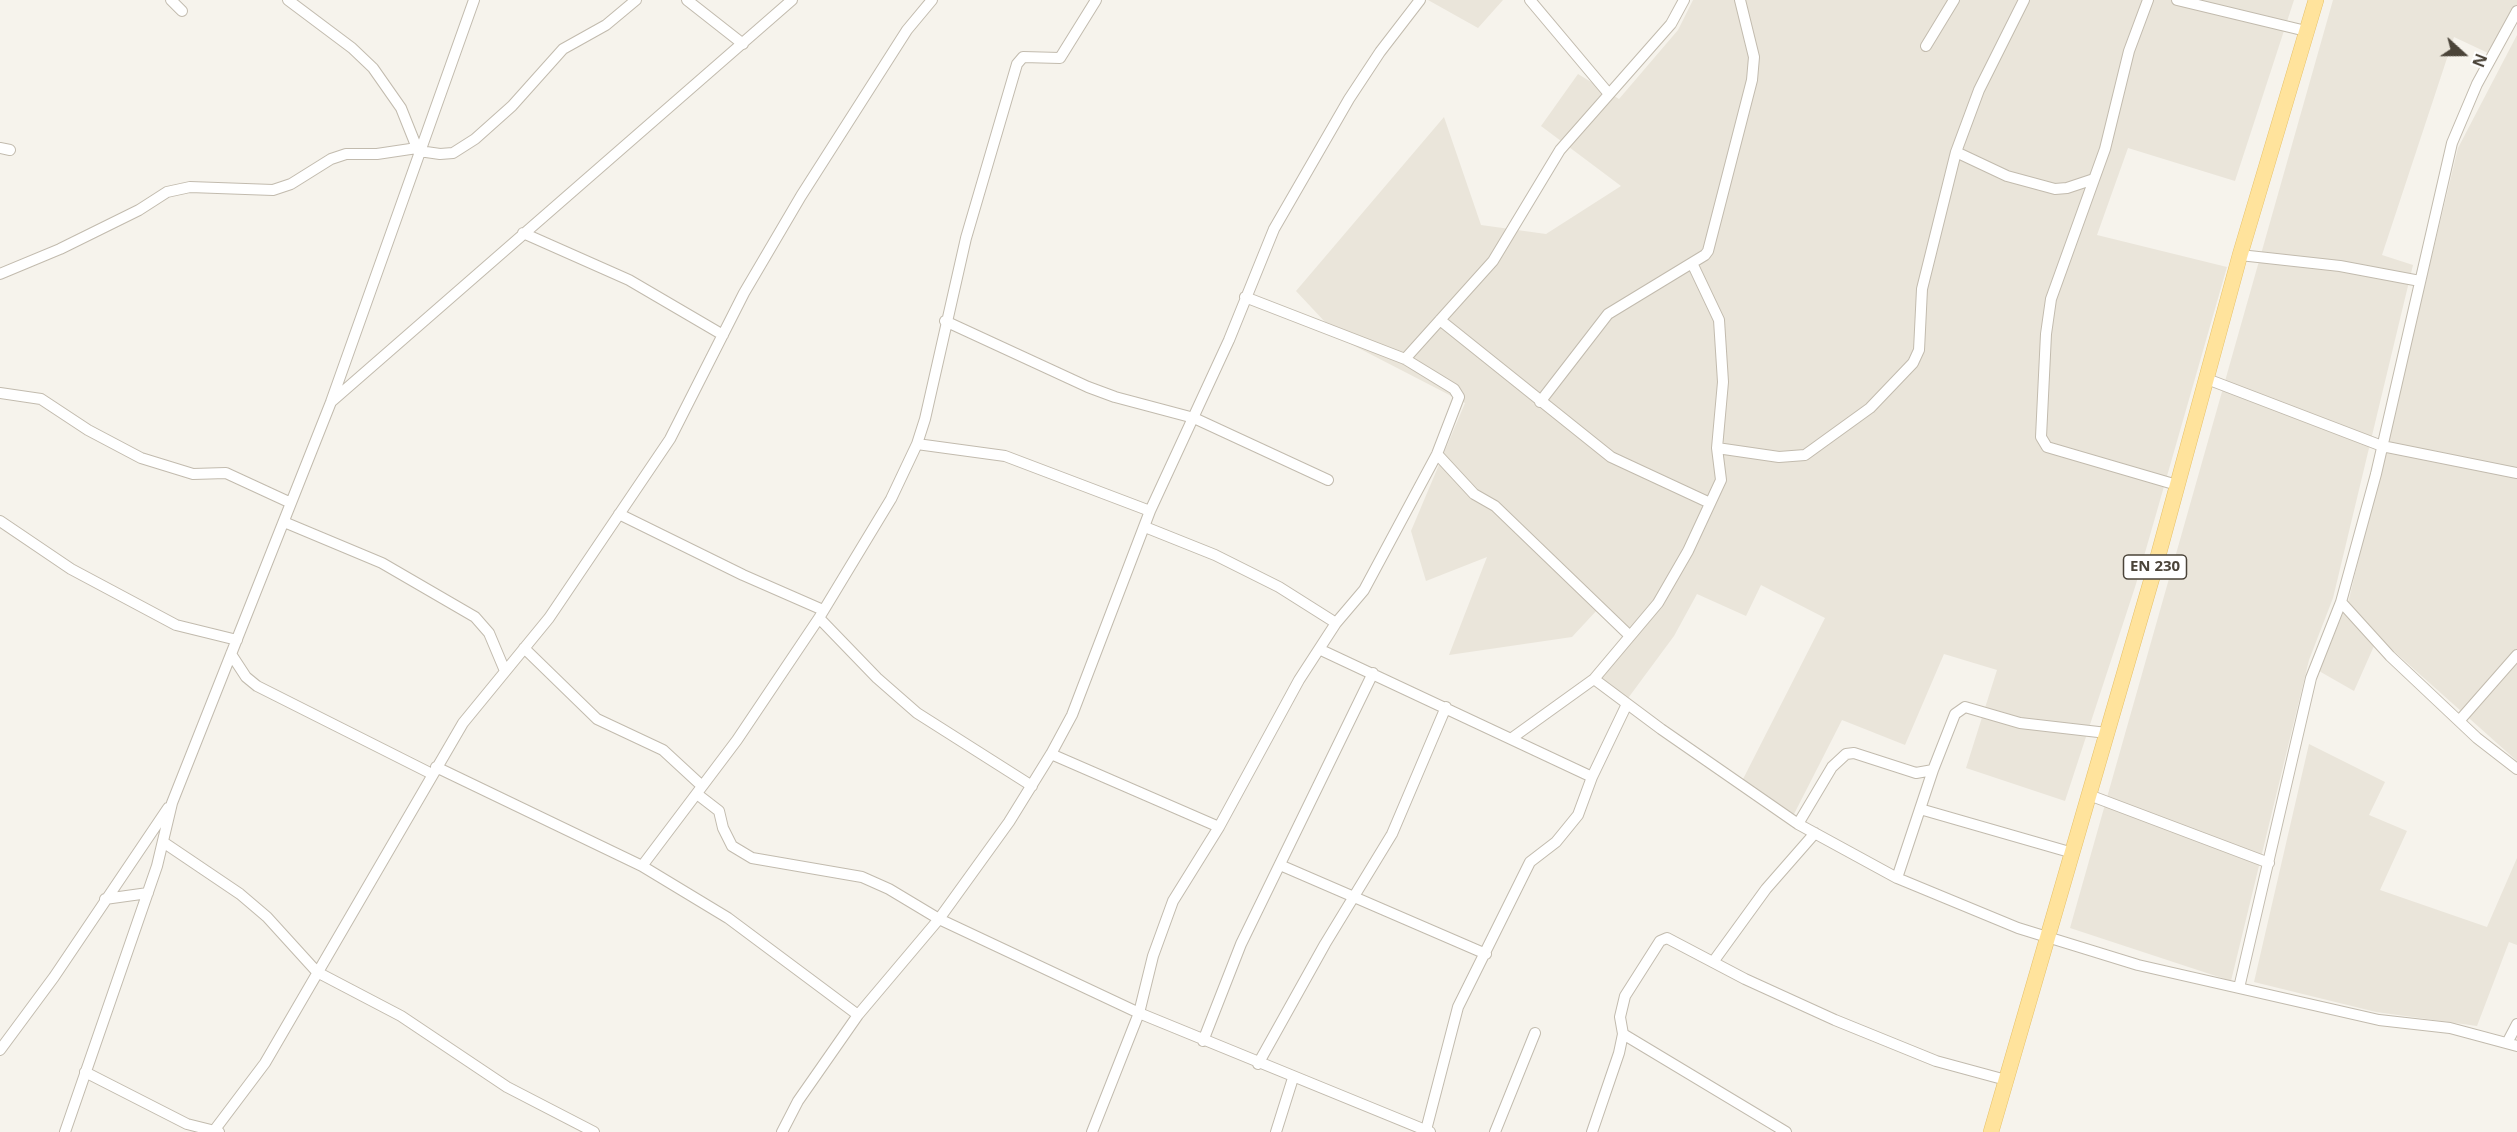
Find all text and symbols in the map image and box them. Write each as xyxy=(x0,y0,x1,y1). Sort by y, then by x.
north arrow xyxy=(2433,24,2493,84)
text: N xyxy=(2467,50,2492,70)
road number: EN 230 xyxy=(2124,555,2186,579)

